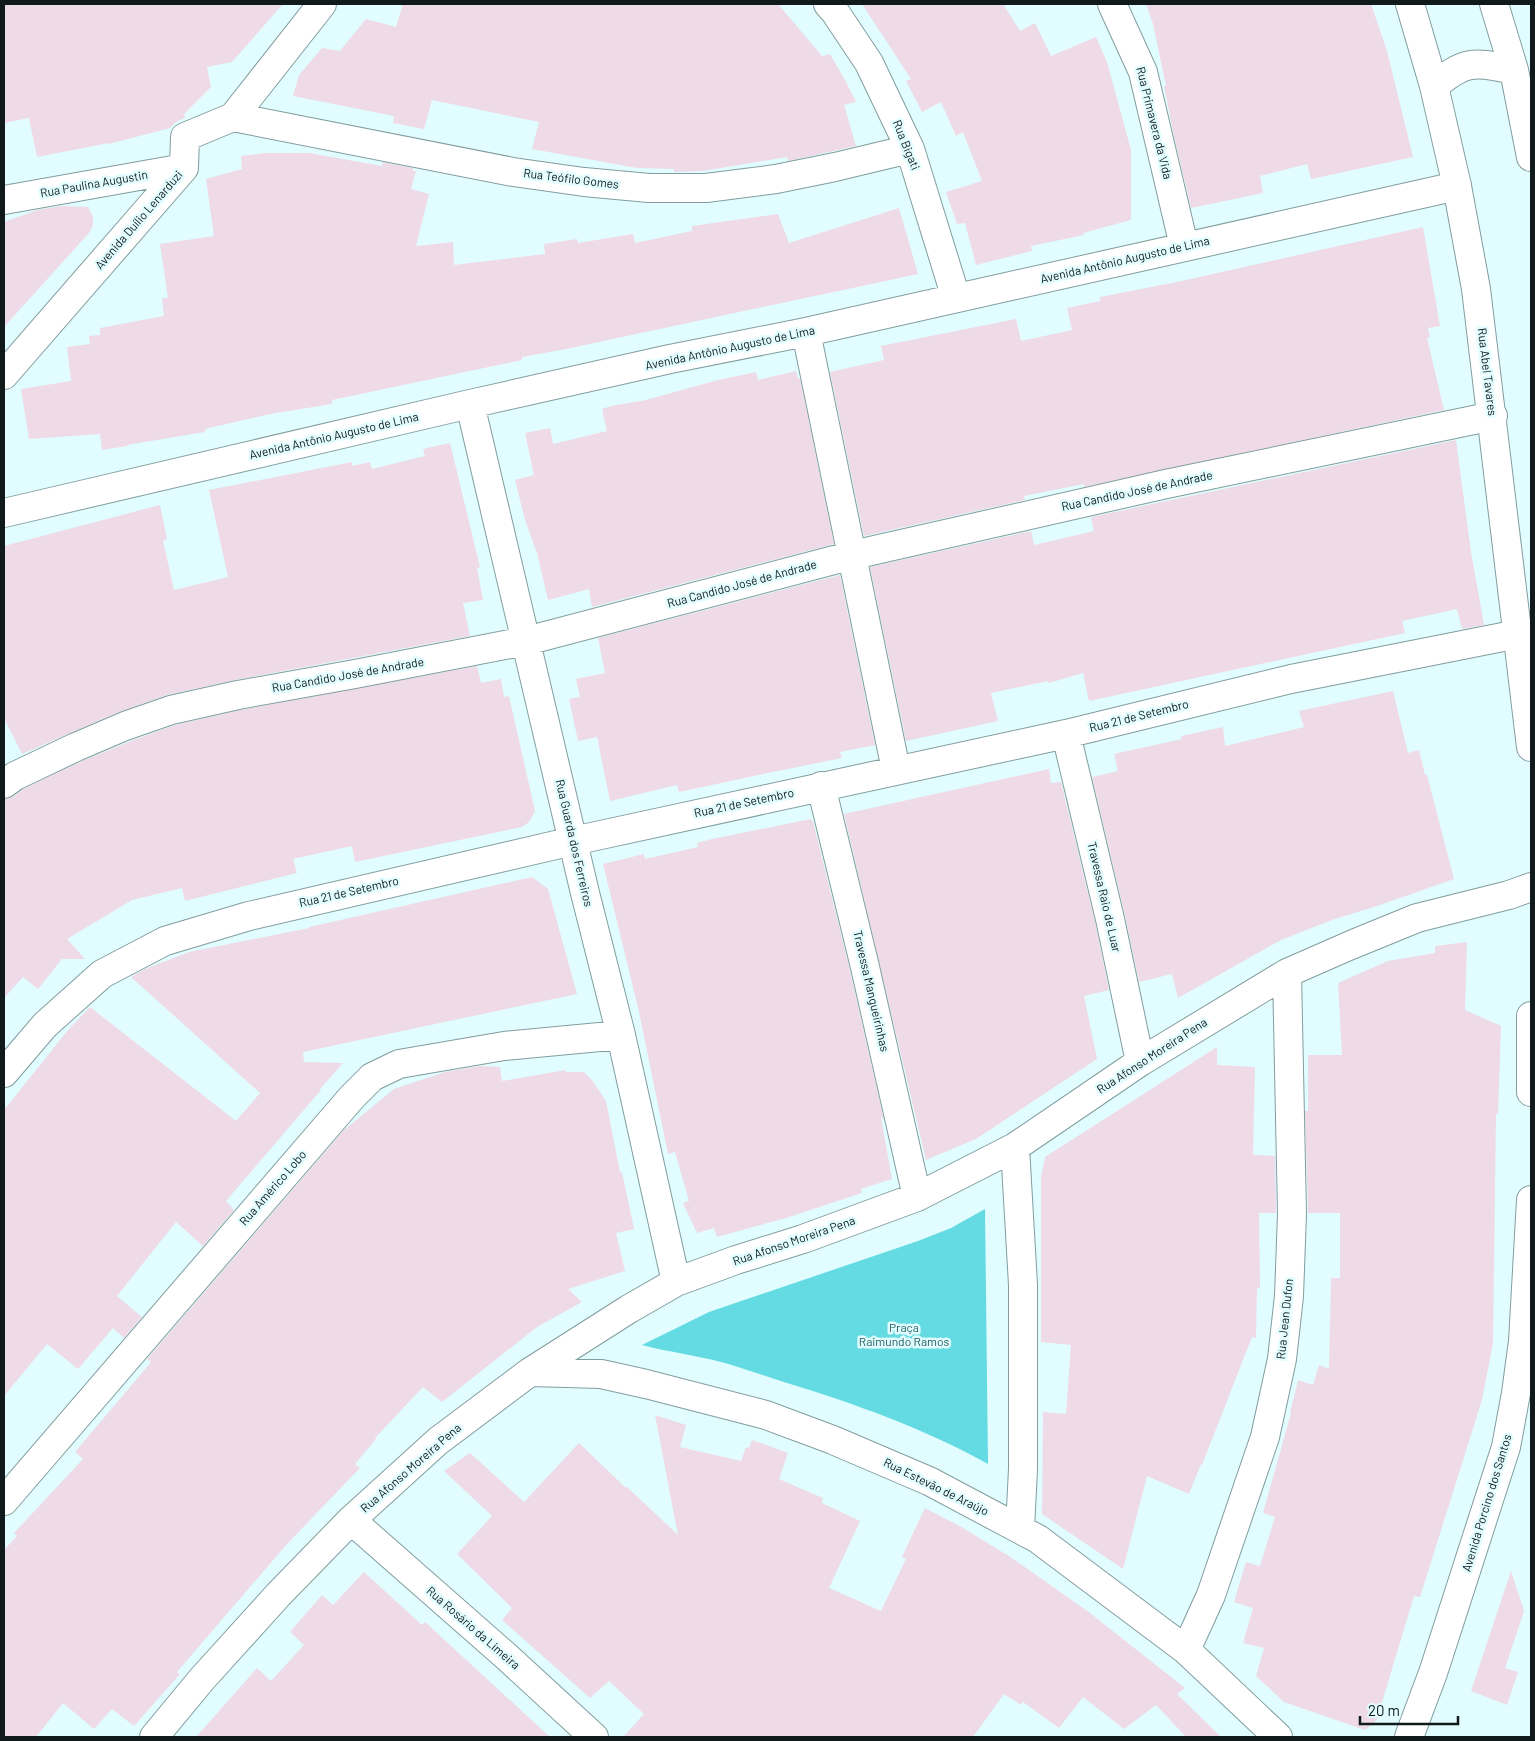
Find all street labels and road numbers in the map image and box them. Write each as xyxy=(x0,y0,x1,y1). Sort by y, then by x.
street label: Rua Primavera da Vida xyxy=(1134,65,1176,180)
street label: Rua Bigati xyxy=(891,118,923,172)
street label: Rua Teófilo Gomes xyxy=(523,165,620,191)
street label: Rua Paulina Augustin xyxy=(39,167,149,199)
street label: Avenida Duílio Lenarduzi xyxy=(92,167,185,271)
street label: Avenida Antônio Augusto de Lima xyxy=(1039,233,1211,285)
street label: Avenida Antônio Augusto de Lima xyxy=(644,322,816,372)
street label: Rua Abel Tavares xyxy=(1476,327,1500,417)
street label: Avenida Antônio Augusto de Lima xyxy=(248,409,420,461)
street label: Rua Candido José de Andrade xyxy=(1060,467,1214,513)
street label: Rua Candido José de Andrade xyxy=(665,556,818,610)
street label: Rua Candido José de Andrade xyxy=(271,654,425,694)
street label: Rua 21 de Setembro xyxy=(1088,696,1190,734)
street label: Rua Guarda dos Ferreiros xyxy=(553,778,597,908)
street label: Rua 21 de Setembro xyxy=(693,785,795,819)
street label: Travessa Raio de Luar xyxy=(1085,840,1125,954)
street label: Rua 21 de Setembro xyxy=(298,873,400,909)
street label: Travessa Mangueirinhas xyxy=(851,929,893,1053)
street label: Rua Afonso Moreira Pena xyxy=(1094,1014,1209,1096)
street label: Rua Américo Lobo xyxy=(236,1147,309,1228)
street label: Rua Afonso Moreira Pena xyxy=(731,1213,857,1268)
street label: Rua Jean Dufon xyxy=(1273,1278,1295,1360)
street label: Rua Afonso Moreira Pena xyxy=(357,1420,463,1515)
street label: Avenida Porcino dos Santos xyxy=(1458,1432,1514,1573)
street label: Rua Estevão de Araújo xyxy=(882,1455,991,1518)
street label: Rua Rosário da Limeira xyxy=(424,1583,523,1672)

